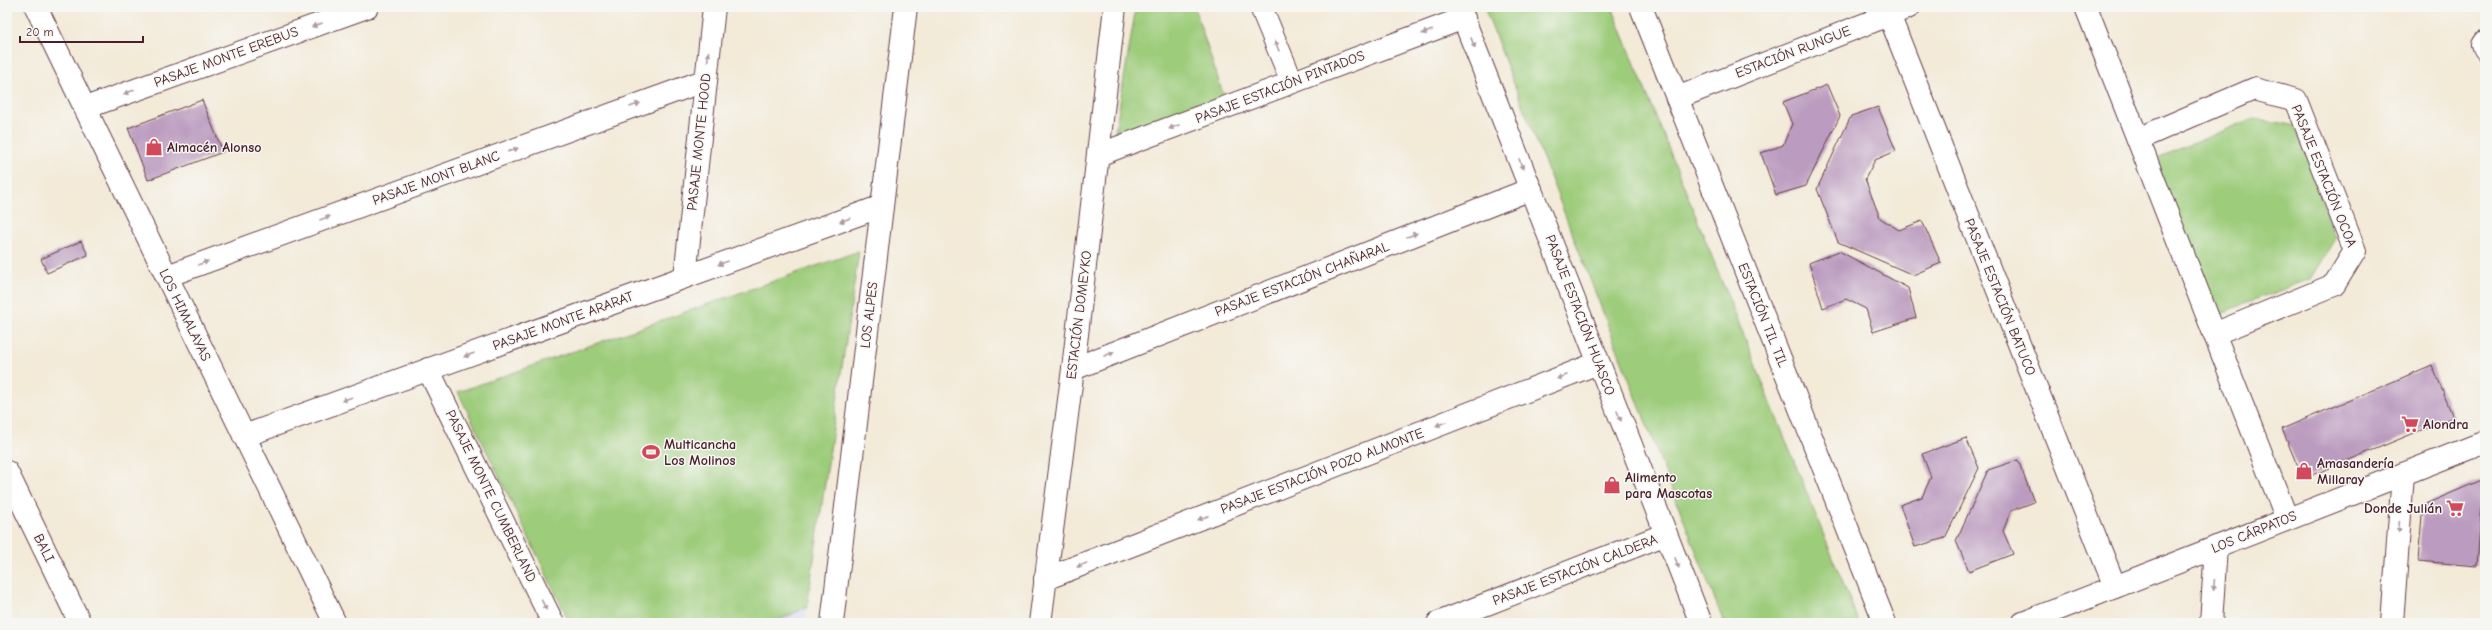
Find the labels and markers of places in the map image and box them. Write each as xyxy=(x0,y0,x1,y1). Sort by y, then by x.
shop icon: Almacén Alonso xyxy=(144,137,164,157)
place label: Almacén Alonso xyxy=(167,139,261,156)
supermarket icon: Alondra xyxy=(2400,414,2420,434)
place label: Alondra xyxy=(2423,416,2469,433)
place label: Multicancha Los Molinos xyxy=(664,436,736,469)
sports icon: Multicancha Los Molinos xyxy=(641,442,661,462)
place label: Amasandería Millaray xyxy=(2317,455,2394,488)
shop icon: Amasandería Millaray xyxy=(2294,461,2314,481)
place label: Alimento para Mascotas xyxy=(1625,469,1712,502)
shop icon: Alimento para Mascotas xyxy=(1602,475,1622,495)
supermarket icon: Donde Julián xyxy=(2445,498,2465,518)
place label: Donde Julián xyxy=(2364,500,2442,517)

